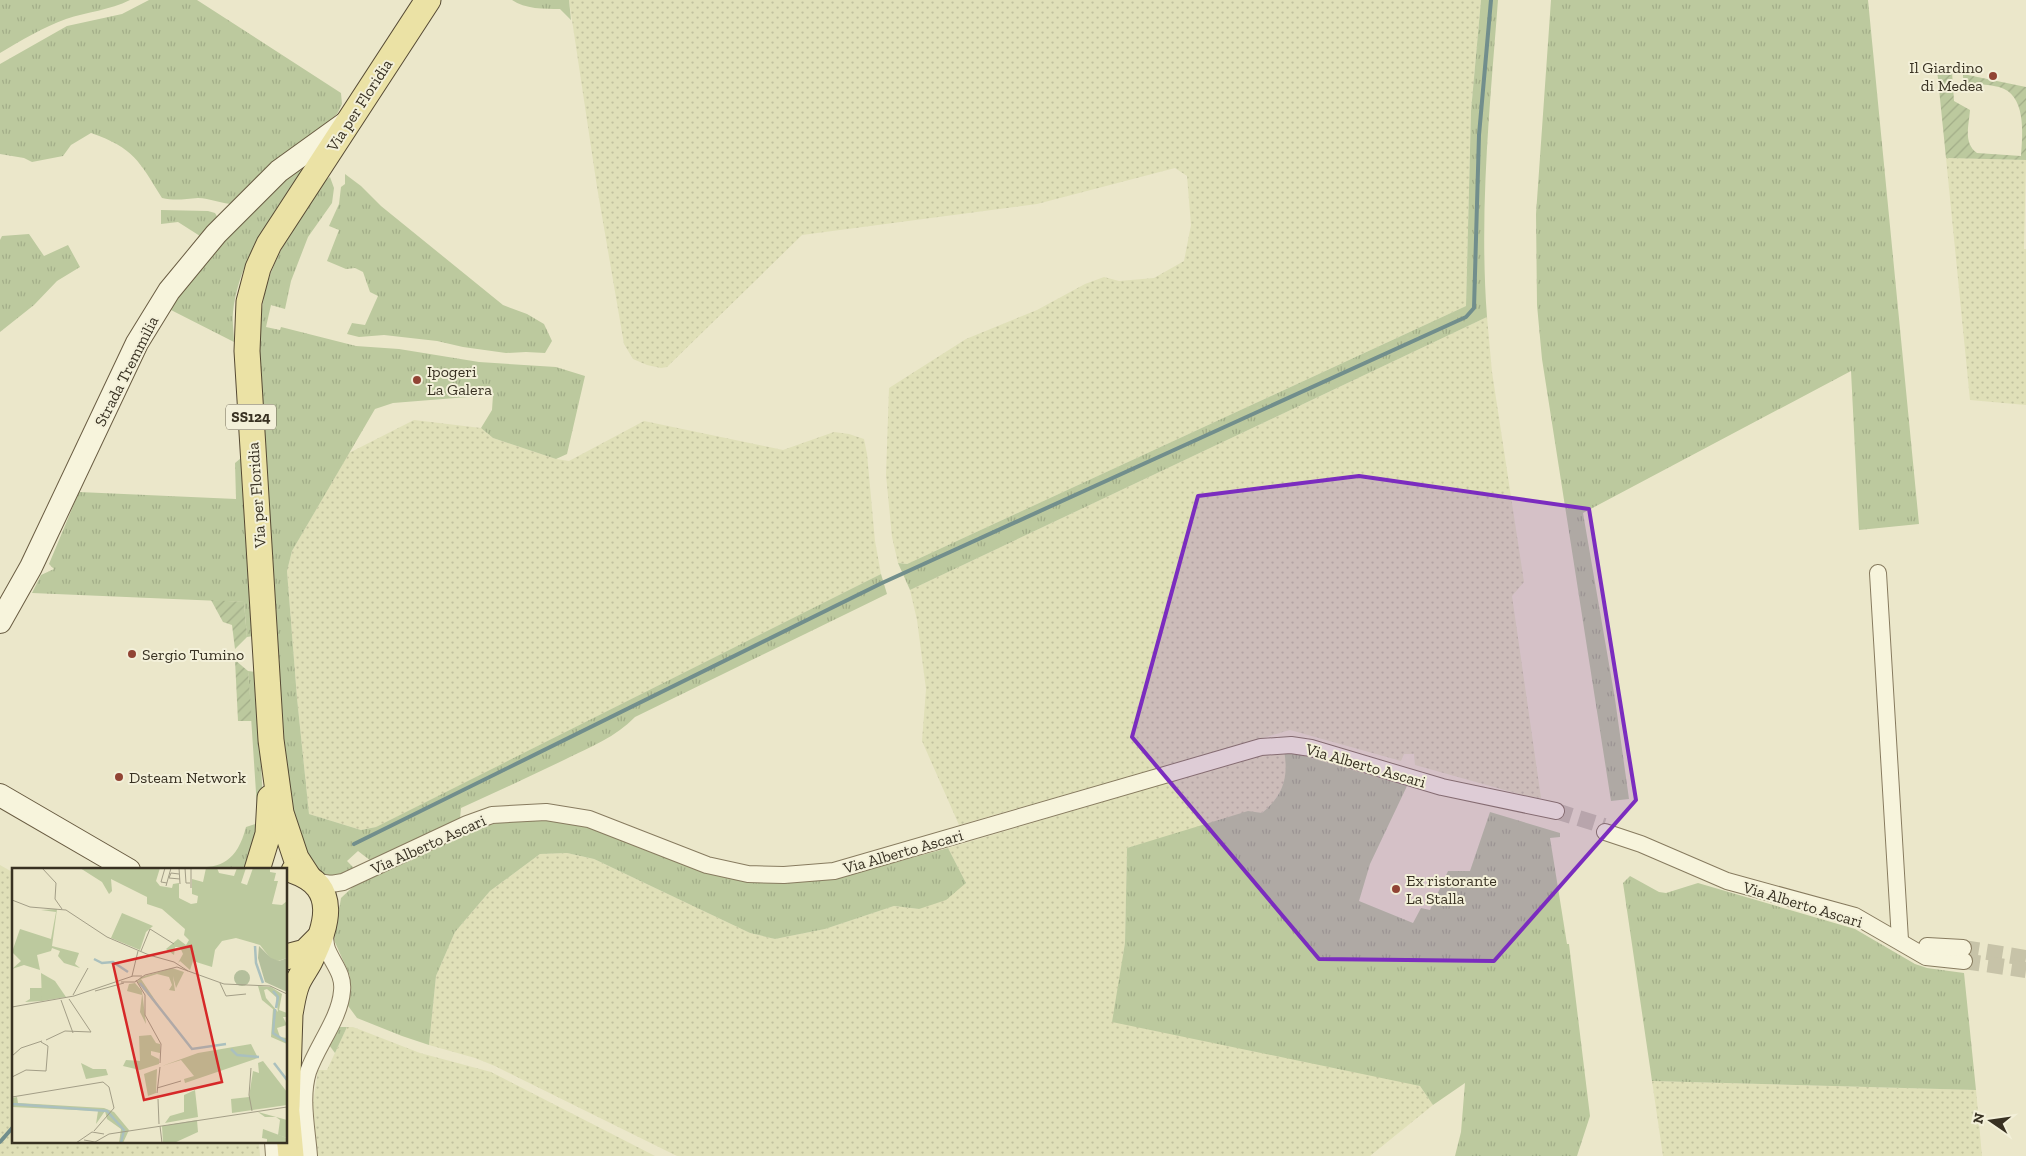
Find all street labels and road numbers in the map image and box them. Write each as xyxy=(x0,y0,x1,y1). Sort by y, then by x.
street label: Via per Floridia xyxy=(322,55,396,156)
street label: Strada Tremmilia xyxy=(90,313,163,430)
road number: SS124 xyxy=(226,404,276,430)
street label: Via per Floridia xyxy=(243,441,270,549)
street label: Via Alberto Ascari xyxy=(1303,739,1428,792)
street label: Via Alberto Ascari xyxy=(367,810,489,879)
street label: Via Alberto Ascari xyxy=(840,825,966,878)
street label: Via Alberto Ascari xyxy=(1740,877,1865,932)

